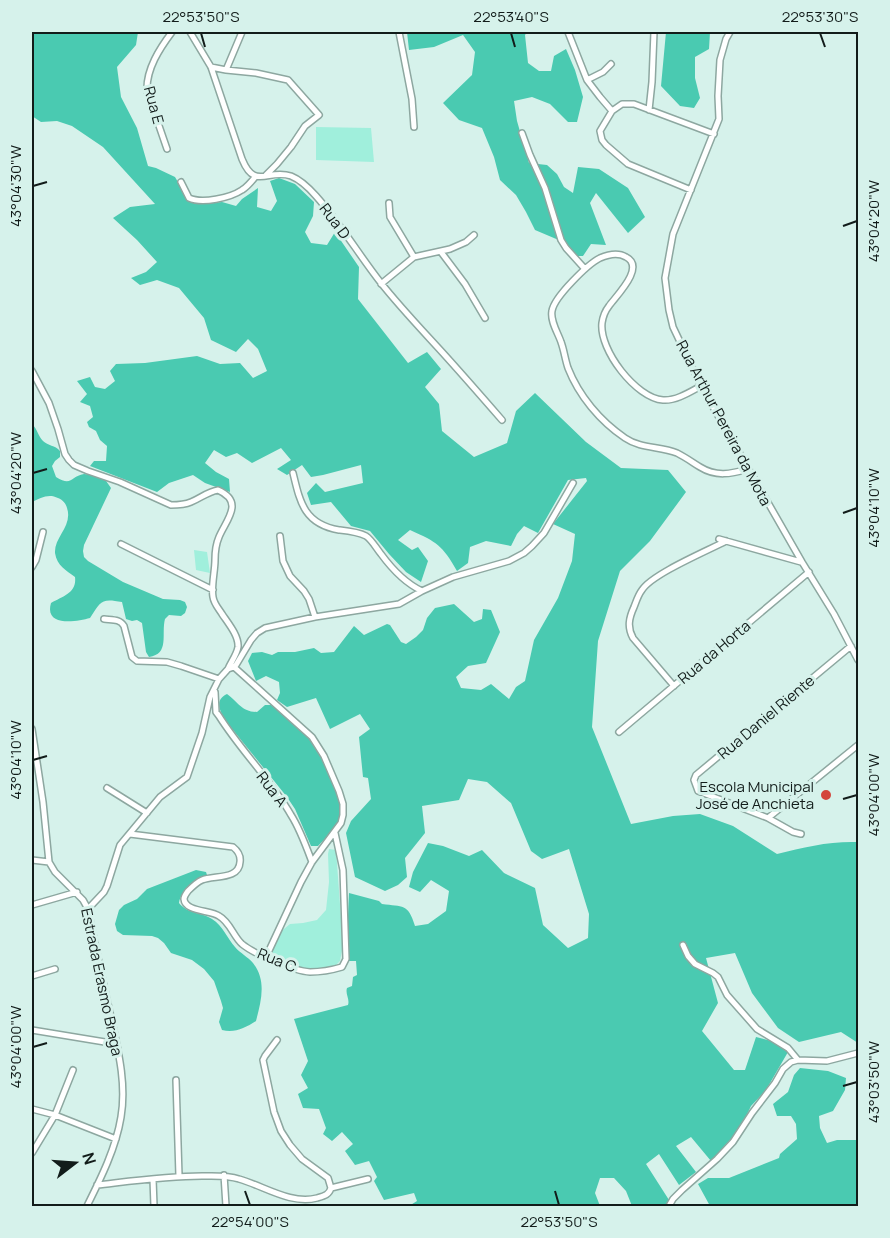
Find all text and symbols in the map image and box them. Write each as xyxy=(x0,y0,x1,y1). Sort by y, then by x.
text: 22°53'50"S xyxy=(163,6,239,27)
text: 22°53'40"S xyxy=(473,6,549,27)
text: 22°53'30"S xyxy=(782,6,858,27)
street label: Rua E xyxy=(139,84,169,126)
text: 43°04'30"W xyxy=(5,145,26,227)
text: 43°04'20"W xyxy=(863,180,884,262)
street label: Rua D xyxy=(315,199,355,243)
street label: Rua Arthur Pereira da Mota xyxy=(671,337,777,509)
text: 43°04'20"W xyxy=(5,432,26,514)
text: 43°04'10"W xyxy=(863,468,884,548)
street label: Rua da Horta xyxy=(673,615,755,689)
street label: Rua Daniel Riente xyxy=(713,670,819,764)
text: 43°04'10"W xyxy=(5,720,26,800)
text: 43°04'00"W xyxy=(863,754,884,836)
street label: Rua A xyxy=(252,767,292,811)
place label: Escola Municipal José de Anchieta xyxy=(696,776,814,814)
marker: Escola Municipal José de Anchieta xyxy=(819,788,833,802)
street label: Estrada Erasmo Braga xyxy=(76,906,128,1058)
street label: Rua C xyxy=(254,943,300,977)
text: 43°04'00"W xyxy=(5,1006,26,1088)
text: 43°03'50"W xyxy=(863,1041,884,1123)
north arrow xyxy=(45,1133,105,1193)
text: N xyxy=(77,1150,102,1167)
text: 22°54'00"S xyxy=(211,1211,289,1232)
text: 22°53'50"S xyxy=(521,1211,597,1232)

